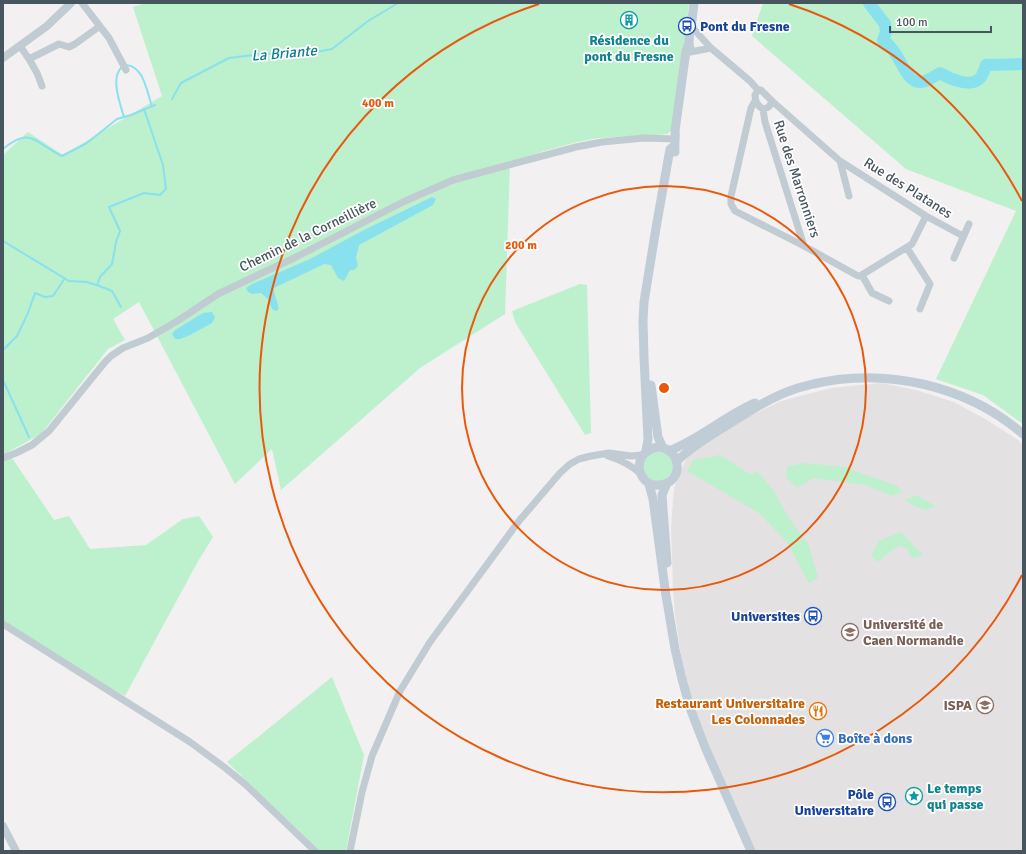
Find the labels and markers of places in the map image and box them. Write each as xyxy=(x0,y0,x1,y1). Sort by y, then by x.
building icon: Résidence du pont du Fresne xyxy=(619,10,639,30)
bus stop icon: Pont du Fresne xyxy=(677,16,697,36)
place label: Pont du Fresne xyxy=(700,18,790,35)
place label: Résidence du pont du Fresne xyxy=(584,32,674,65)
centre of rings xyxy=(657,381,671,395)
bus stop icon: Universites xyxy=(803,606,823,626)
place label: Universites xyxy=(731,608,800,625)
place label: Université de Caen Normandie xyxy=(863,616,964,649)
school or university icon: Université de Caen Normandie xyxy=(840,622,860,642)
place label: Restaurant Universitaire Les Colonnades xyxy=(655,695,805,728)
school or university icon: ISPA xyxy=(975,695,995,715)
place label: ISPA xyxy=(943,697,972,714)
restaurant icon: Restaurant Universitaire Les Colonnades xyxy=(808,701,828,721)
supermarket icon: Boîte à dons xyxy=(815,728,835,748)
place label: Boîte à dons xyxy=(838,730,912,747)
place label: Le temps qui passe xyxy=(927,780,984,813)
place label: Pôle Universitaire xyxy=(794,786,874,819)
place icon: Le temps qui passe xyxy=(904,786,924,806)
bus stop icon: Pôle Universitaire xyxy=(877,792,897,812)

